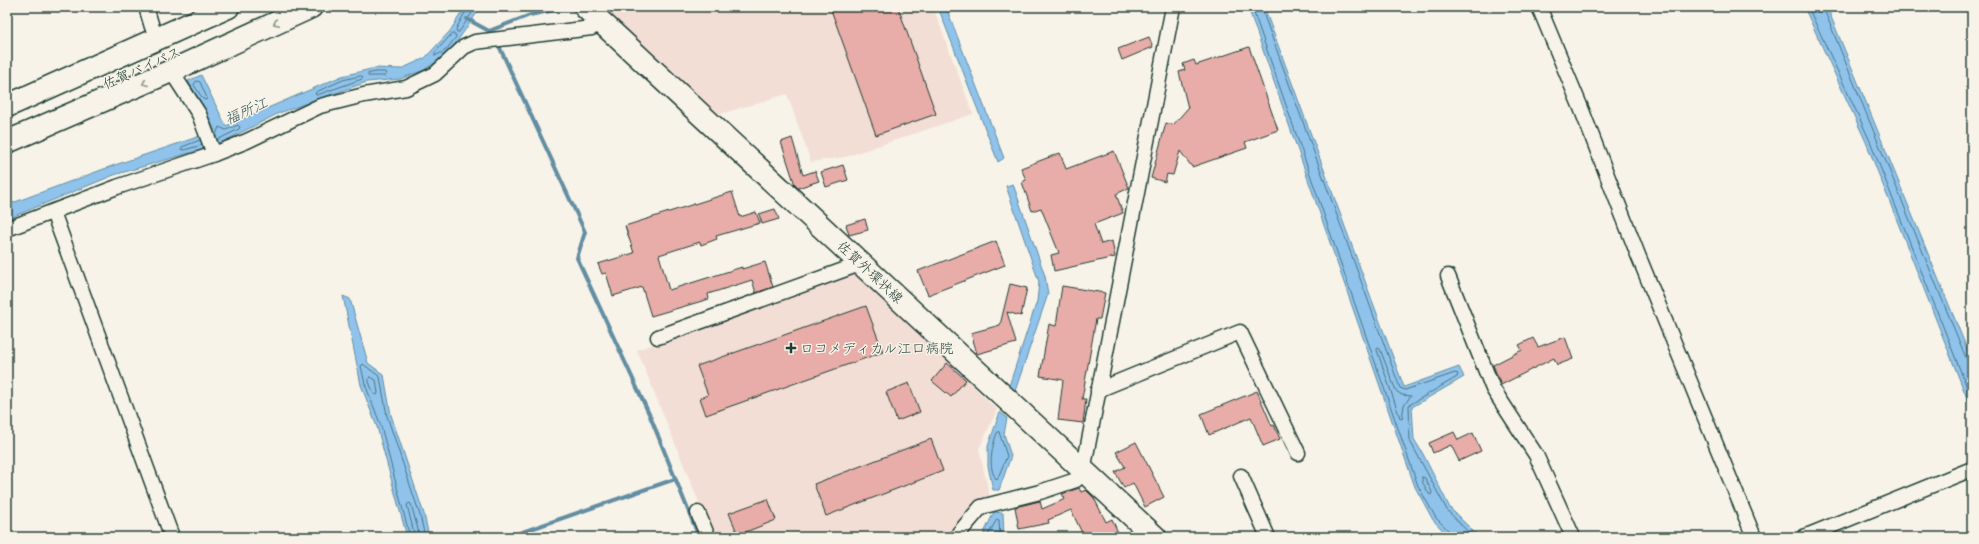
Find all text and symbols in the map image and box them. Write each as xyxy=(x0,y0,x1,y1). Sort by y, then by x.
one-way arrow xyxy=(272,18,280,26)
street label: 佐賀バイパス xyxy=(100,43,184,93)
one-way arrow xyxy=(141,78,148,86)
water label: 福所江 xyxy=(222,93,271,128)
street label: 佐賀外環状線 xyxy=(833,237,907,307)
place label: ロコメディカル江口病院 xyxy=(800,340,953,357)
marker: ロコメディカル江口病院 xyxy=(785,342,797,354)

